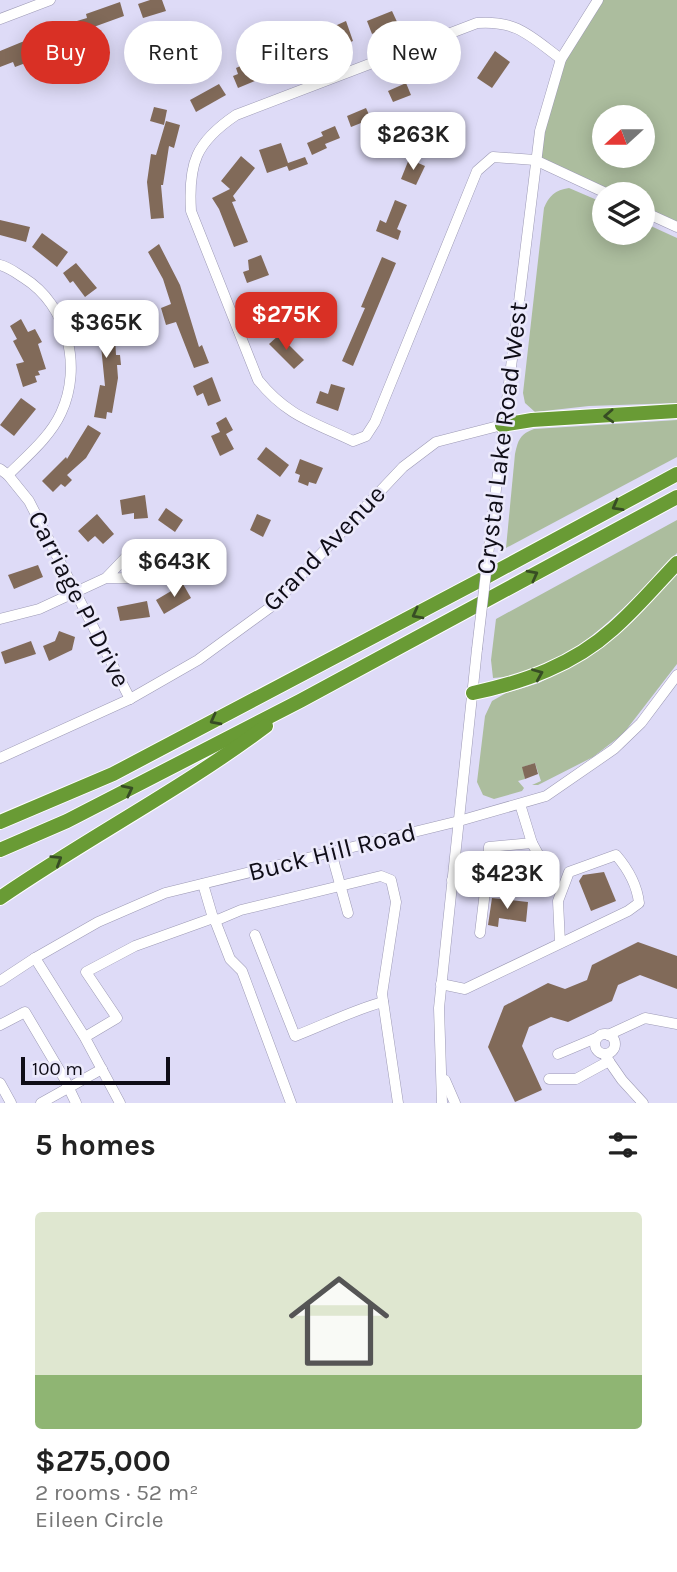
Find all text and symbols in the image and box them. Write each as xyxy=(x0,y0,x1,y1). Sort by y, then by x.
chip: Buy xyxy=(21,21,110,84)
chip: Rent xyxy=(124,21,222,84)
chip: Filters xyxy=(236,21,353,84)
chip: New xyxy=(367,21,461,84)
north arrow xyxy=(592,105,654,168)
map controls xyxy=(592,105,655,245)
pin: $263K xyxy=(364,113,462,172)
text: $263K xyxy=(376,121,450,148)
button: layers xyxy=(592,182,655,245)
pin: $275K xyxy=(237,292,335,352)
pin: $365K xyxy=(57,300,155,360)
street label: Crystal Lake Road West xyxy=(470,300,534,576)
text: $275K xyxy=(251,301,321,328)
text: $365K xyxy=(70,309,142,336)
one-way arrow xyxy=(603,408,614,423)
street label: Grand Avenue xyxy=(256,478,392,618)
one-way arrow xyxy=(612,498,624,512)
street label: Carriage Pl Drive xyxy=(21,506,137,692)
pin: $643K xyxy=(125,540,223,599)
text: $643K xyxy=(138,548,210,575)
one-way arrow xyxy=(526,570,538,583)
one-way arrow xyxy=(411,606,424,619)
one-way arrow xyxy=(531,669,543,683)
one-way arrow xyxy=(210,712,222,725)
one-way arrow xyxy=(121,784,133,798)
street label: Buck Hill Road xyxy=(245,816,419,888)
pin: $423K xyxy=(458,852,556,911)
one-way arrow xyxy=(49,855,62,868)
text: $423K xyxy=(471,860,543,887)
scale bar xyxy=(21,1054,170,1086)
text: 100 m xyxy=(32,1058,83,1080)
icon: filters xyxy=(604,1126,642,1164)
text: 5 homes xyxy=(35,1127,156,1163)
icon: home xyxy=(276,1258,402,1384)
text: $275,000 xyxy=(35,1443,171,1479)
text: 2 rooms · 52 m² xyxy=(35,1479,198,1506)
text: Eileen Circle xyxy=(35,1506,164,1533)

